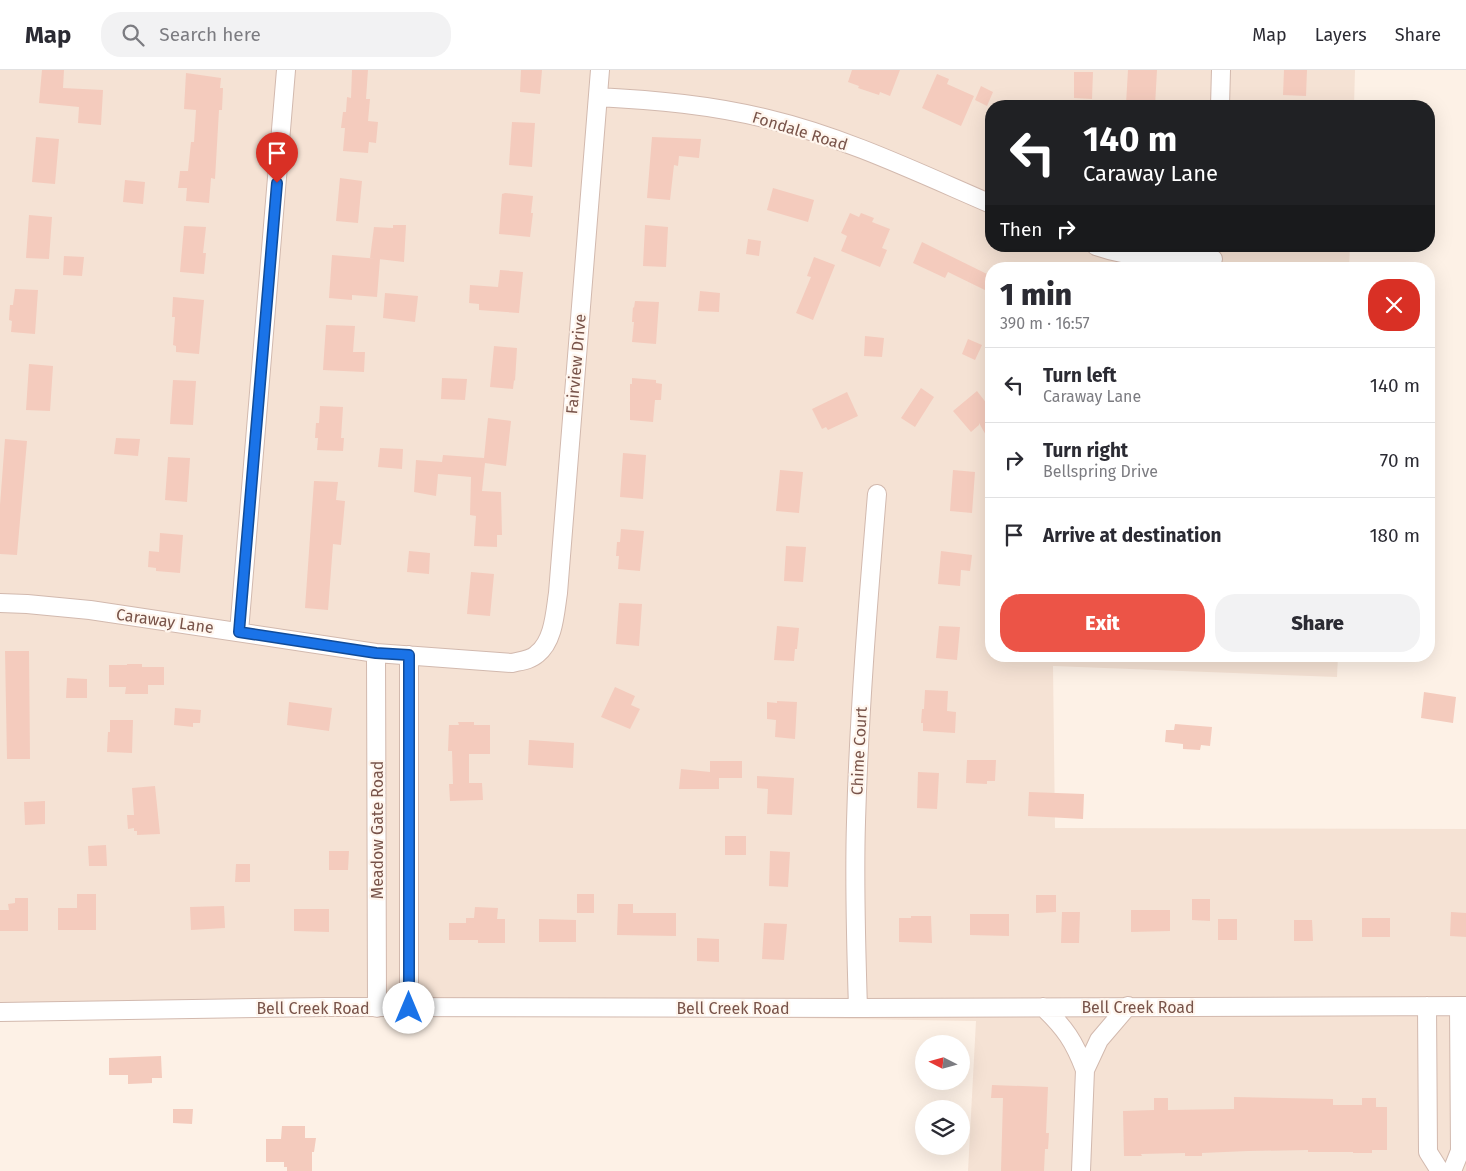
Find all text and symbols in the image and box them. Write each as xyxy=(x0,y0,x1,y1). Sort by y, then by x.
search box xyxy=(101,12,451,57)
text: Map xyxy=(25,21,71,49)
icon: search xyxy=(119,21,147,49)
text: Search here xyxy=(159,23,261,46)
text: Map xyxy=(1252,24,1287,46)
text: Layers xyxy=(1315,24,1367,46)
text: Share xyxy=(1395,24,1441,46)
street label: Fondale Road xyxy=(750,108,850,154)
text: 140 m xyxy=(1083,118,1177,160)
icon: left xyxy=(1000,120,1065,185)
pin xyxy=(256,132,298,183)
icon: arrive xyxy=(263,139,291,167)
text: Caraway Lane xyxy=(1083,160,1218,187)
icon: right xyxy=(1052,215,1080,243)
text: Then xyxy=(1000,218,1042,241)
text: 1 min xyxy=(1000,277,1072,313)
button: close xyxy=(1368,279,1420,331)
street label: Fairview Drive xyxy=(562,313,590,415)
text: 390 m · 16:57 xyxy=(1000,314,1090,333)
text: Turn left xyxy=(1043,364,1117,387)
icon: left xyxy=(1000,371,1028,399)
text: 140 m xyxy=(1370,374,1420,397)
text: Caraway Lane xyxy=(1043,387,1141,406)
text: Turn right xyxy=(1043,439,1128,462)
icon: right xyxy=(1000,446,1028,474)
text: 70 m xyxy=(1380,449,1420,472)
text: Bellspring Drive xyxy=(1043,462,1158,481)
icon: arrive xyxy=(1000,521,1028,549)
text: Arrive at destination xyxy=(1043,524,1222,547)
text: 180 m xyxy=(1369,524,1420,547)
button: Exit xyxy=(1000,594,1205,652)
button: Share xyxy=(1215,594,1420,652)
street label: Caraway Lane xyxy=(115,605,215,637)
street label: Chime Court xyxy=(847,706,871,796)
street label: Meadow Gate Road xyxy=(368,761,387,899)
position arrow xyxy=(382,981,434,1033)
street label: Bell Creek Road xyxy=(1081,998,1195,1017)
street label: Bell Creek Road xyxy=(256,999,370,1018)
street label: Bell Creek Road xyxy=(676,999,790,1018)
north arrow xyxy=(915,1035,970,1090)
map controls xyxy=(915,1035,970,1155)
button: layers xyxy=(915,1100,970,1155)

